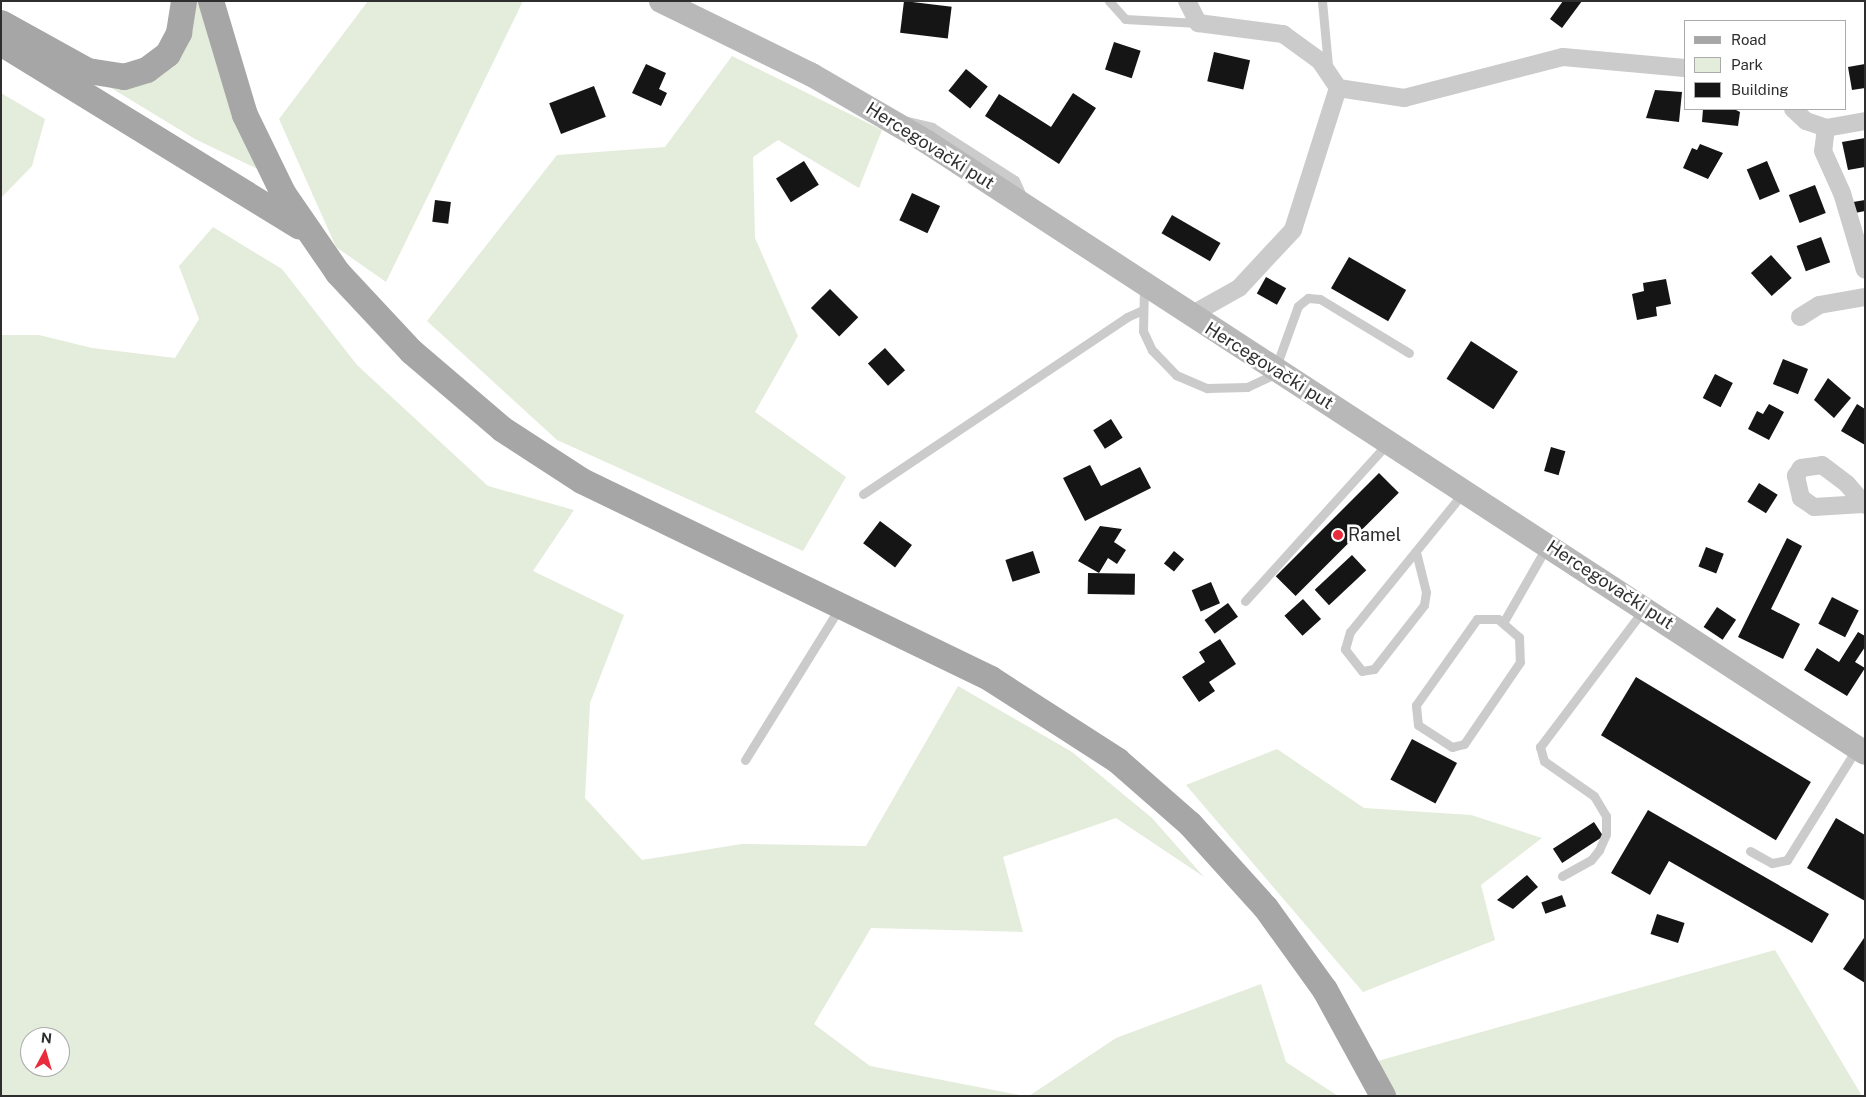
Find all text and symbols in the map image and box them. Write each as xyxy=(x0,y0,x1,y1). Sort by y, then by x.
legend xyxy=(1684,20,1846,110)
text: Road xyxy=(1731,31,1767,48)
text: Park xyxy=(1731,56,1763,73)
text: Building xyxy=(1731,81,1789,98)
street label: Hercegovački put xyxy=(862,98,998,194)
street label: Hercegovački put xyxy=(1201,318,1337,414)
place label: Ramel xyxy=(1348,524,1401,546)
marker: Ramel xyxy=(1332,529,1344,541)
street label: Hercegovački put xyxy=(1542,536,1678,634)
north arrow xyxy=(20,1027,70,1077)
text: N xyxy=(40,1030,53,1047)

